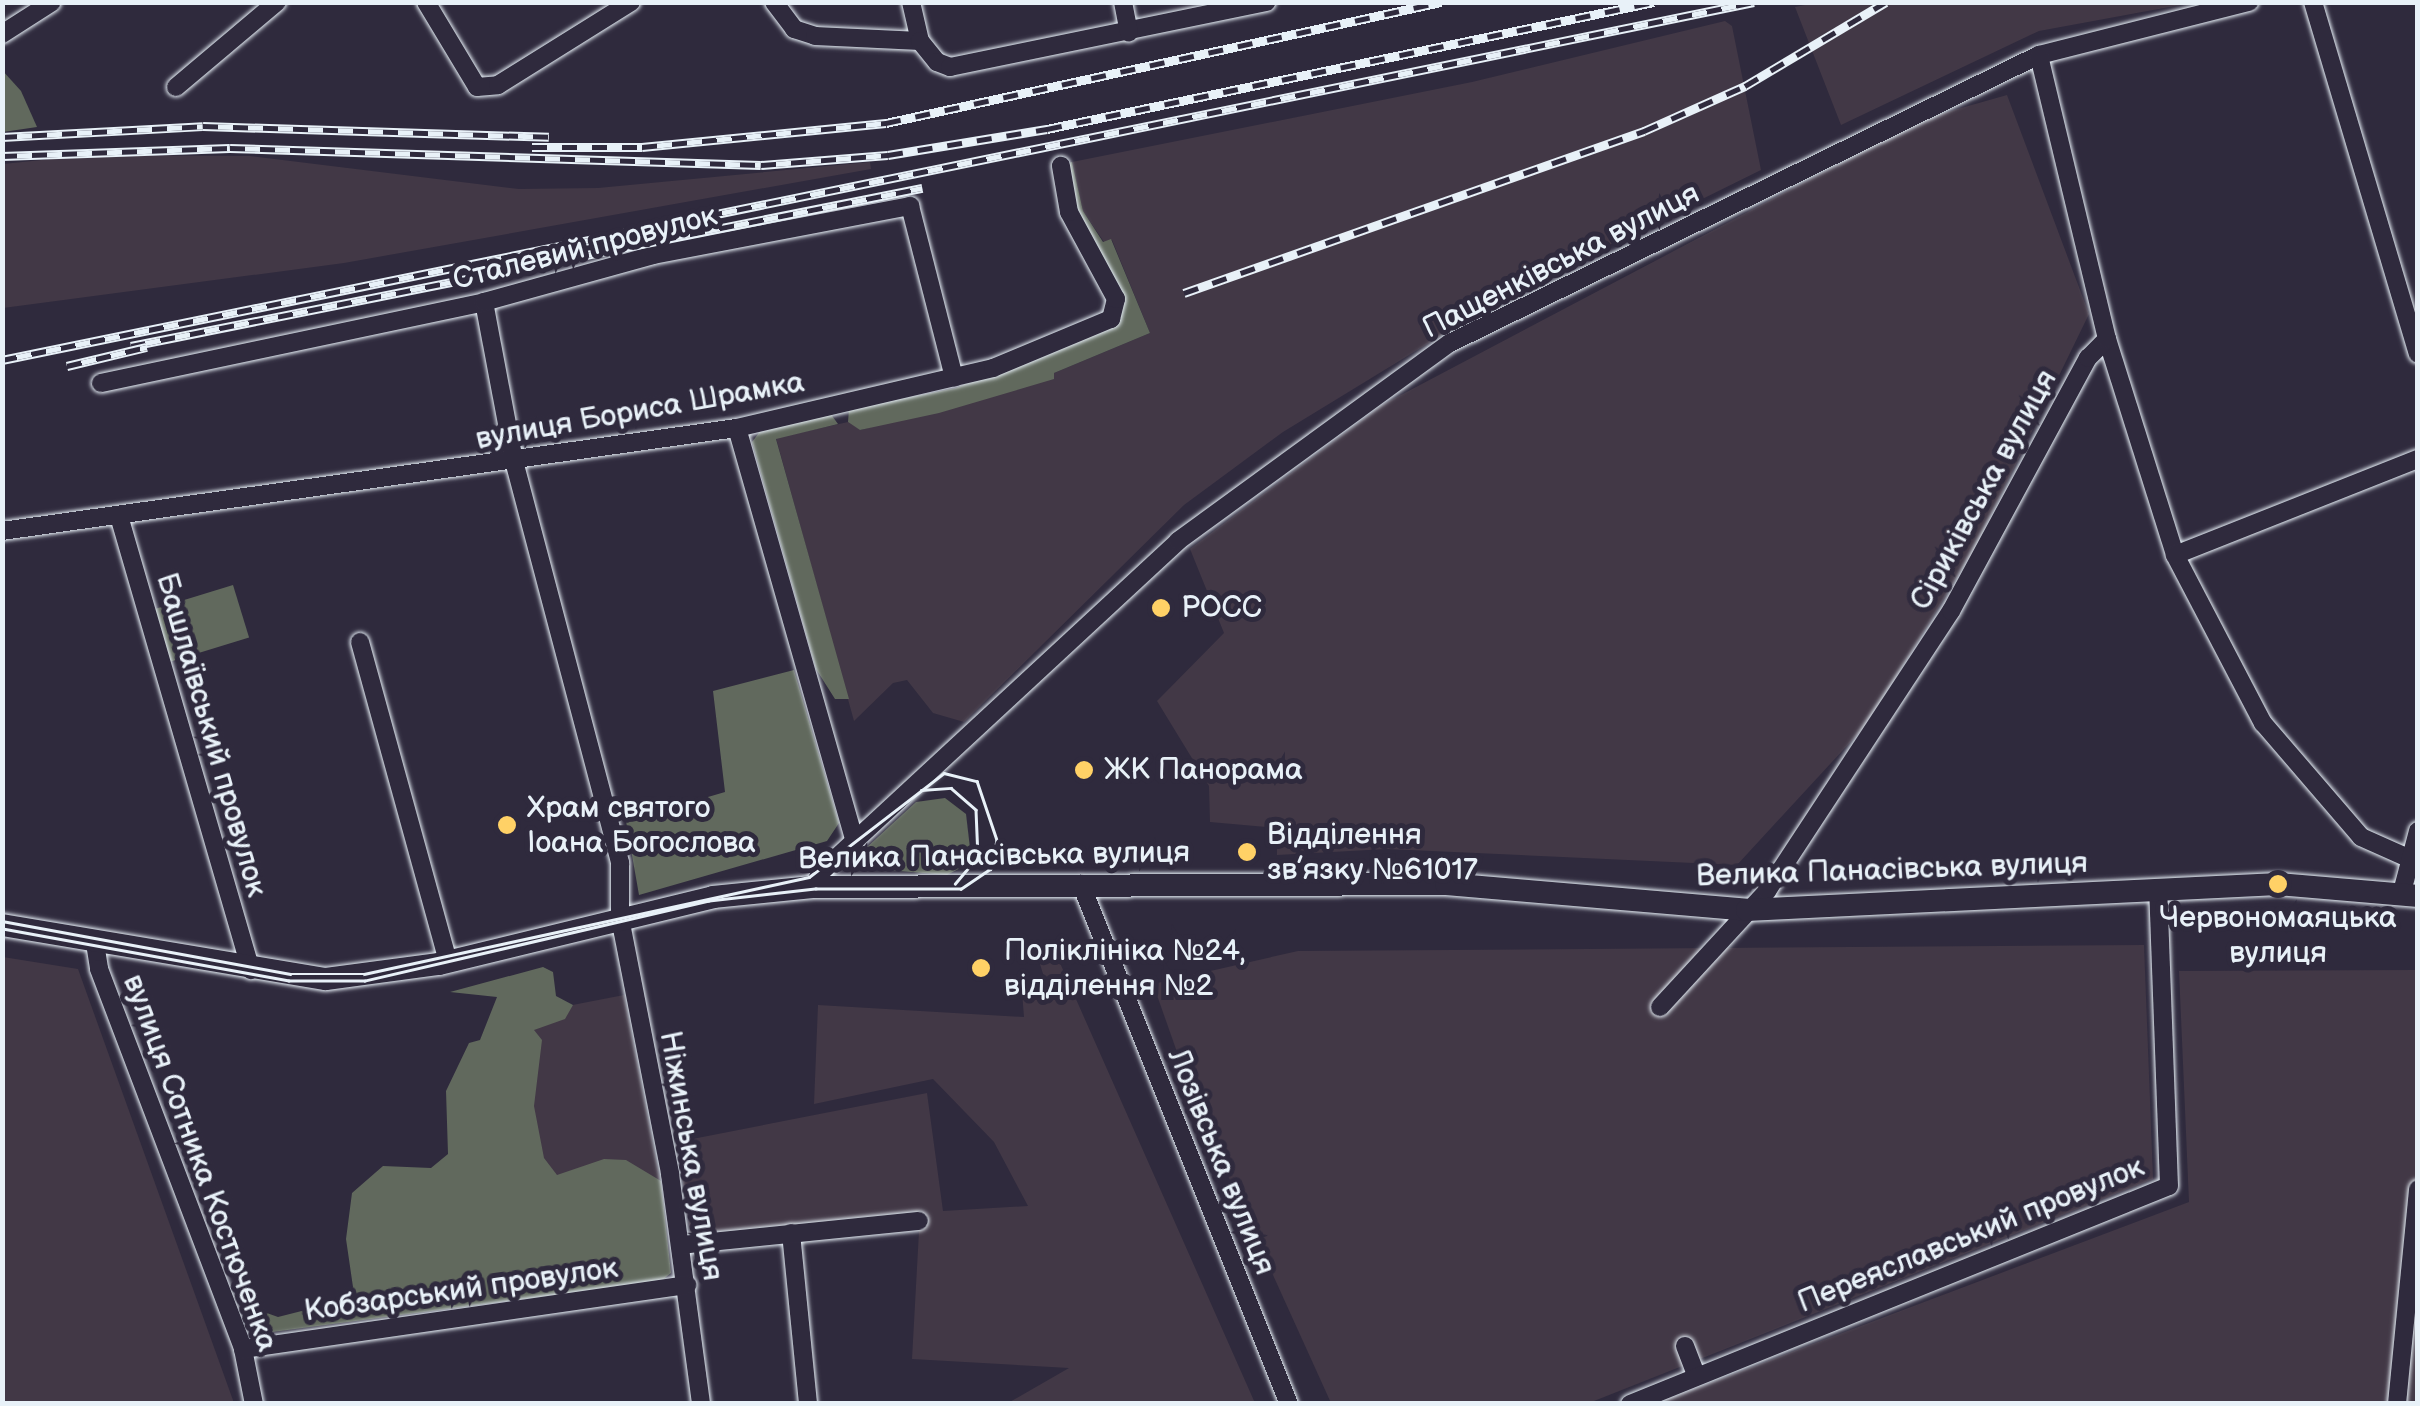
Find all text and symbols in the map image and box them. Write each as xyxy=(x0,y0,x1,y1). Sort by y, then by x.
street label: Пащенківська вулиця xyxy=(1416,175,1706,347)
street label: Сталевий провулок xyxy=(449,198,721,298)
street label: вулиця Бориса Шрамка xyxy=(473,364,807,458)
street label: Сіриківська вулиця xyxy=(1903,364,2065,616)
street label: Башлаївський провулок xyxy=(148,569,274,901)
place label: РОСС xyxy=(1181,590,1262,626)
marker: РОСС xyxy=(1150,597,1172,619)
place label: ЖК Панорама xyxy=(1104,752,1303,788)
marker: ЖК Панорама xyxy=(1073,759,1095,781)
place label: Храм святого Іоана Богослова xyxy=(527,790,756,860)
marker: Храм святого Іоана Богослова xyxy=(496,814,518,836)
place label: Відділення зв’язку №61017 xyxy=(1267,817,1478,888)
street label: Велика Панасівська вулиця xyxy=(798,835,1190,877)
marker: Відділення зв’язку №61017 xyxy=(1236,841,1258,863)
street label: Велика Панасівська вулиця xyxy=(1695,845,2089,895)
marker: Червономаяцька вулиця xyxy=(2267,873,2289,895)
place label: Червономаяцька вулиця xyxy=(2159,900,2397,970)
place label: Поліклініка №24, відділення №2 xyxy=(1004,933,1245,1004)
marker: Поліклініка №24, відділення №2 xyxy=(968,955,994,981)
street label: вулиця Сотника Костюченка xyxy=(115,970,285,1356)
street label: Ніжинська вулиця xyxy=(651,1028,731,1284)
street label: Лозівська вулиця xyxy=(1159,1044,1283,1280)
street label: Переяславський провулок xyxy=(1793,1149,2149,1321)
street label: Кобзарський провулок xyxy=(302,1250,620,1330)

